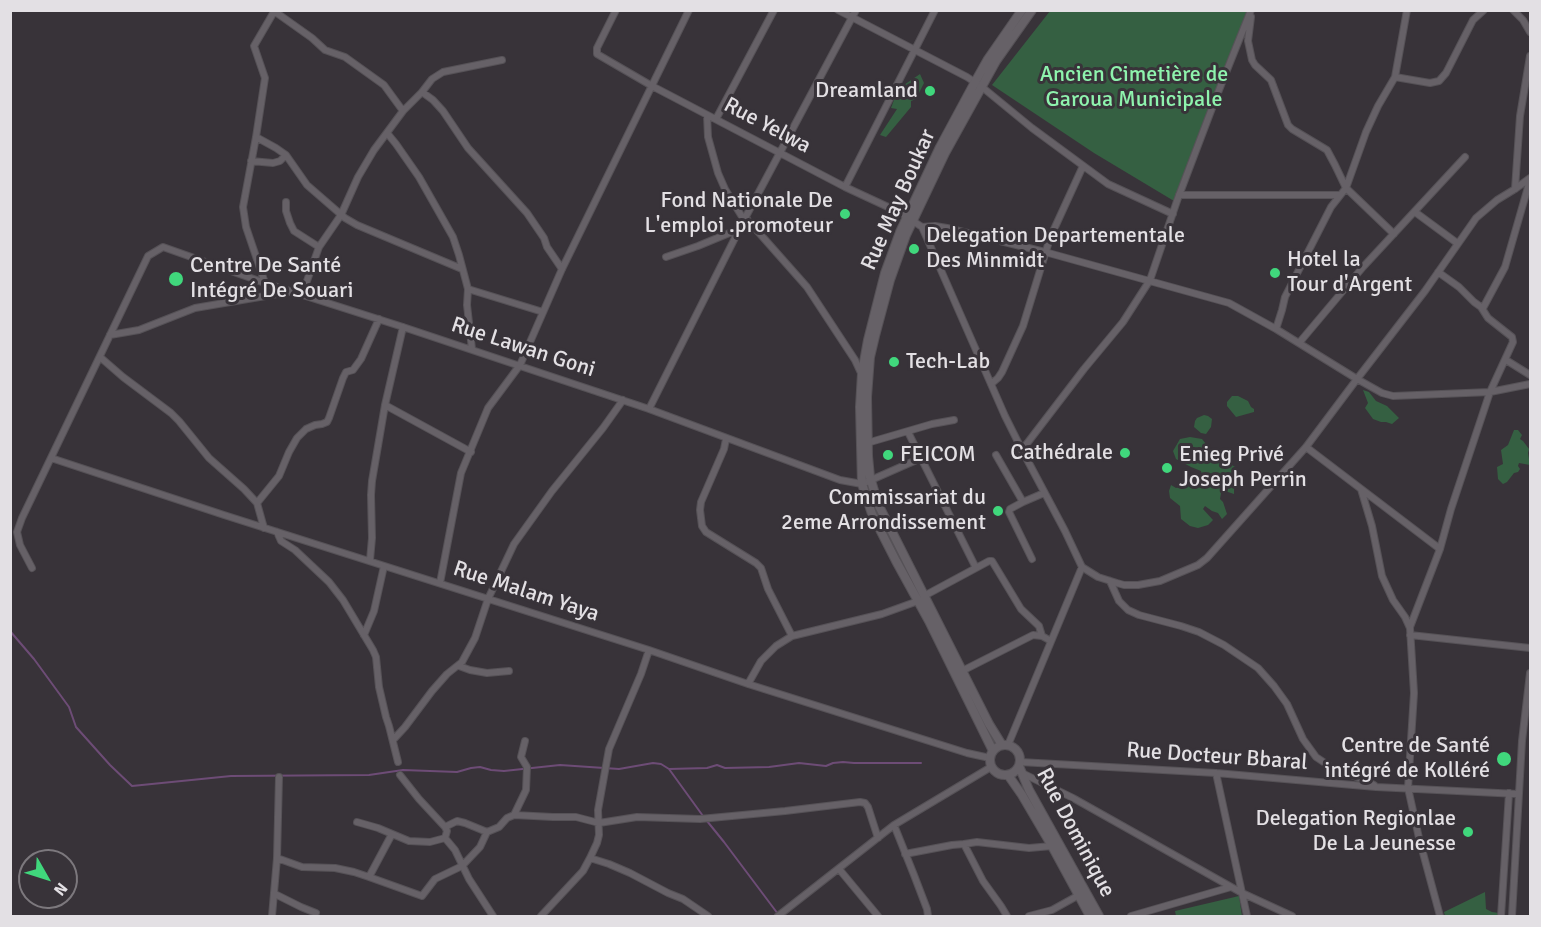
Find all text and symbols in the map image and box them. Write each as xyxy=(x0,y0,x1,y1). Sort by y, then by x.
park label: Ancien Cimetière de Garoua Municipale xyxy=(1040,62,1228,113)
place label: Dreamland xyxy=(815,78,918,104)
marker: Dreamland xyxy=(923,84,937,98)
street label: Rue Yelwa xyxy=(719,92,815,160)
street label: Rue May Boukar xyxy=(856,125,942,275)
place label: Fond Nationale De L'emploi .promoteur xyxy=(645,188,833,240)
marker: Fond Nationale De L'emploi .promoteur xyxy=(838,207,852,221)
place label: Delegation Departementale Des Minmidt xyxy=(926,223,1185,274)
marker: Delegation Departementale Des Minmidt xyxy=(907,242,921,256)
place label: Hotel la Tour d'Argent xyxy=(1287,247,1412,298)
place label: Centre De Santé Intégré De Souari xyxy=(190,253,354,304)
marker: Hotel la Tour d'Argent xyxy=(1268,266,1282,280)
marker: Centre De Santé Intégré De Souari xyxy=(167,270,185,288)
street label: Rue Lawan Goni xyxy=(448,312,598,384)
place label: Tech-Lab xyxy=(906,349,990,375)
marker: Tech-Lab xyxy=(887,355,901,369)
place label: Cathédrale xyxy=(1010,440,1113,466)
place label: FEICOM xyxy=(900,442,976,468)
place label: Enieg Privé Joseph Perrin xyxy=(1179,442,1307,494)
marker: Cathédrale xyxy=(1118,446,1132,460)
marker: FEICOM xyxy=(881,448,895,462)
marker: Enieg Privé Joseph Perrin xyxy=(1160,461,1174,475)
place label: Commissariat du 2eme Arrondissement xyxy=(781,485,986,536)
marker: Commissariat du 2eme Arrondissement xyxy=(991,504,1005,518)
street label: Rue Malam Yaya xyxy=(450,556,602,628)
place label: Centre de Santé intégré de Kolléré xyxy=(1325,733,1490,784)
street label: Rue Docteur Bbaral xyxy=(1125,737,1309,777)
marker: Centre de Santé intégré de Kolléré xyxy=(1495,750,1513,768)
street label: Rue Dominique xyxy=(1030,764,1120,902)
place label: Delegation Regionlae De La Jeunesse xyxy=(1255,806,1456,858)
marker: Delegation Regionlae De La Jeunesse xyxy=(1461,825,1475,839)
north arrow xyxy=(18,849,78,909)
text: N xyxy=(49,878,72,900)

